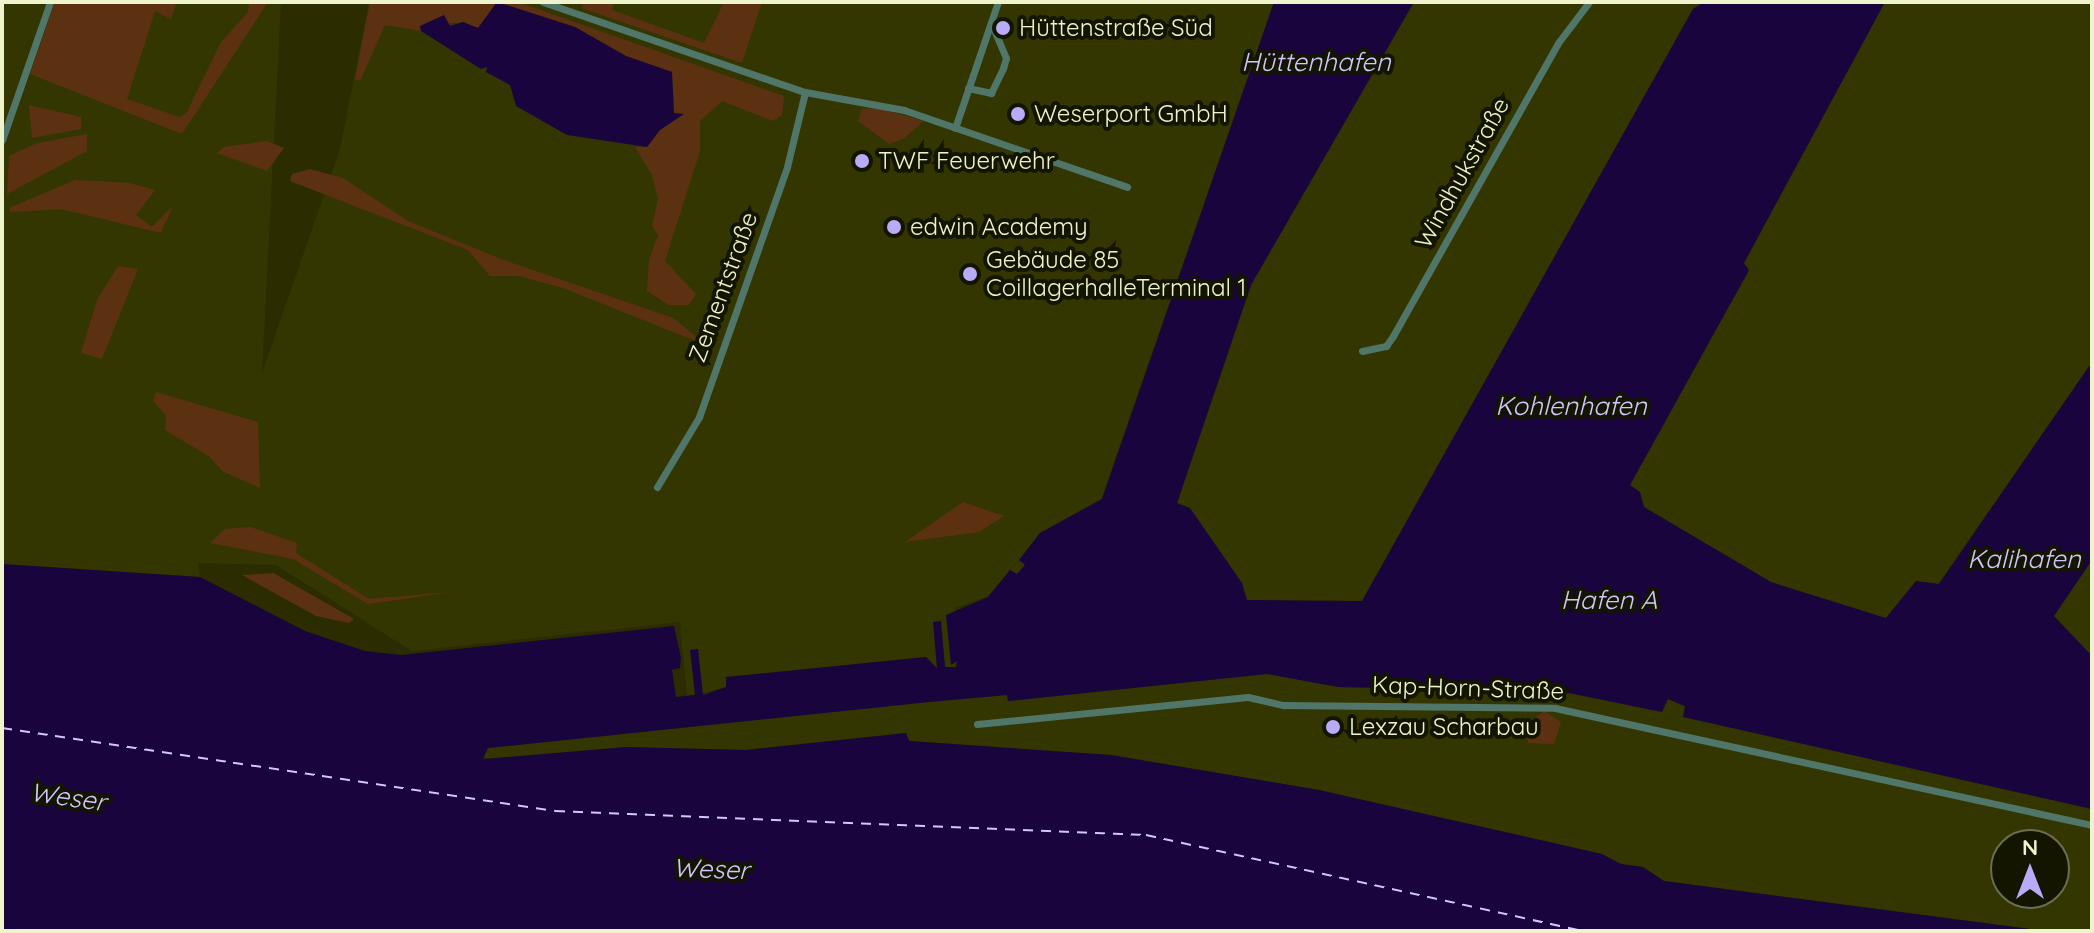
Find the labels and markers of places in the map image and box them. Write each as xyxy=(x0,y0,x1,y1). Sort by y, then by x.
place label: Hüttenstraße Süd xyxy=(1019,14,1213,42)
marker: Hüttenstraße Süd xyxy=(994,19,1012,37)
place label: Weserport GmbH xyxy=(1034,100,1228,128)
marker: Weserport GmbH xyxy=(1009,105,1027,123)
place label: TWF Feuerwehr xyxy=(878,147,1055,175)
marker: TWF Feuerwehr xyxy=(853,152,871,170)
place label: edwin Academy xyxy=(910,213,1088,241)
marker: edwin Academy xyxy=(885,218,903,236)
place label: Gebäude 85 CoillagerhalleTerminal 1 xyxy=(986,246,1246,302)
marker: Gebäude 85 CoillagerhalleTerminal 1 xyxy=(961,265,979,283)
place label: Lexzau Scharbau xyxy=(1349,713,1539,741)
marker: Lexzau Scharbau xyxy=(1324,718,1342,736)

